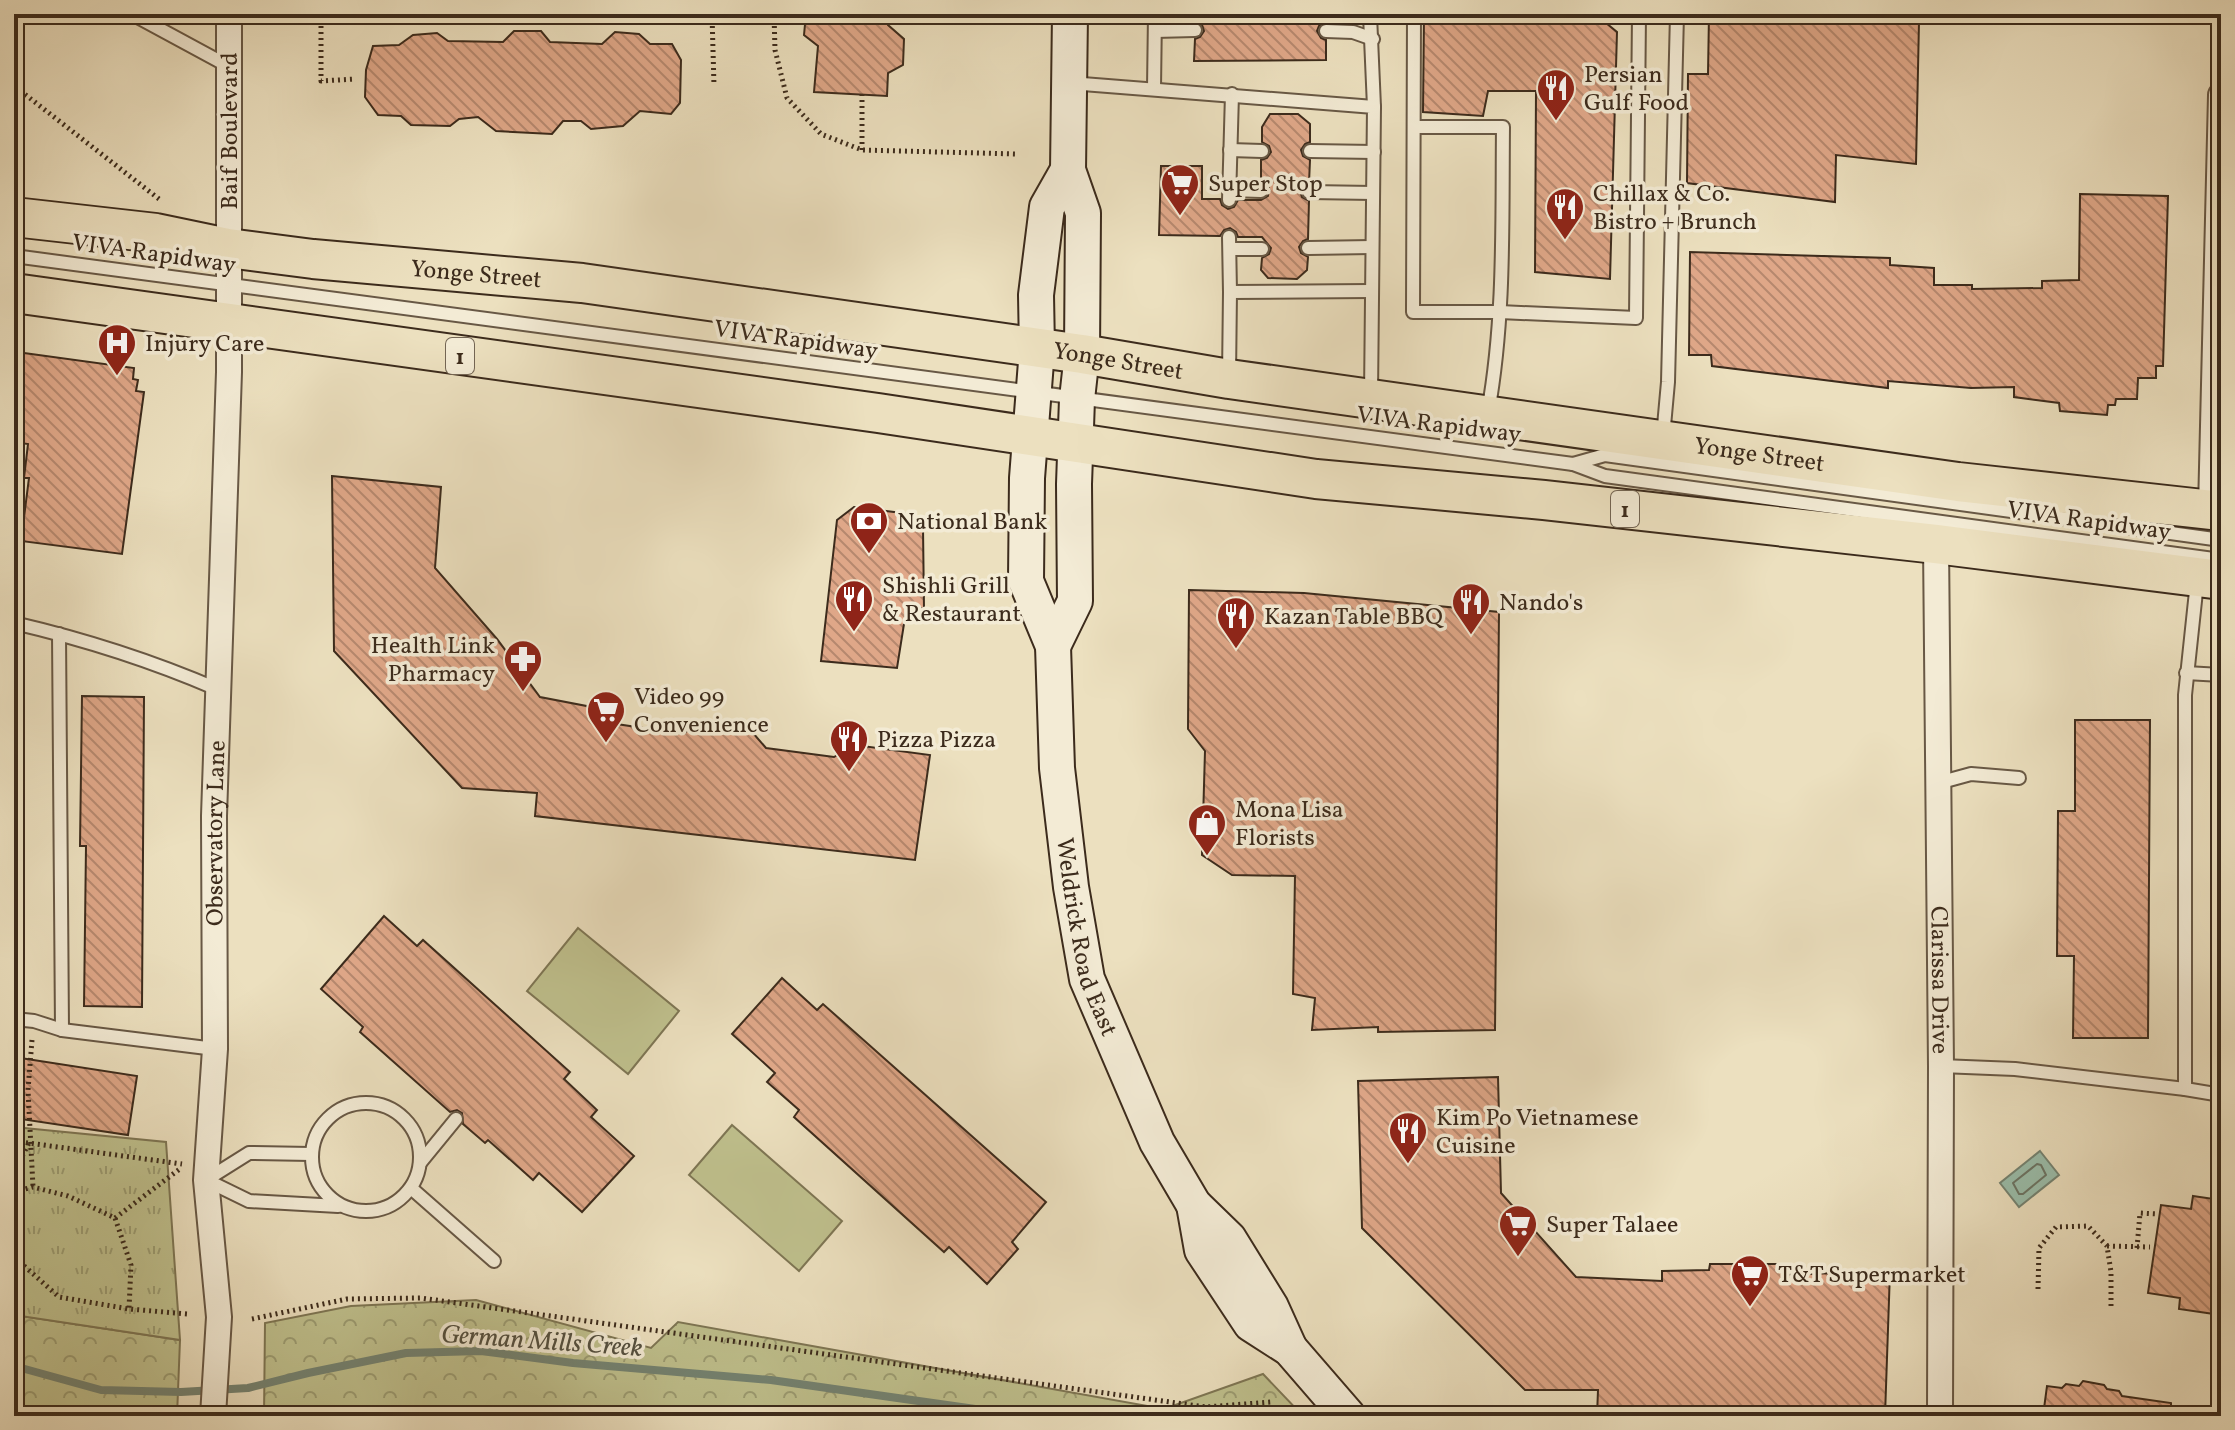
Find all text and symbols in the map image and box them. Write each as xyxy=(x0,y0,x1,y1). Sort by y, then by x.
street label: Baif Boulevard xyxy=(214,52,248,210)
place label: Persian Gulf Food xyxy=(1584,59,1689,121)
restaurant icon: Persian Gulf Food xyxy=(1535,67,1577,122)
supermarket icon: Super Stop xyxy=(1159,162,1201,217)
place label: Super Stop xyxy=(1208,168,1323,202)
place label: Chillax & Co. Bistro + Brunch xyxy=(1593,178,1757,240)
restaurant icon: Chillax & Co. Bistro + Brunch xyxy=(1544,186,1586,241)
street label: VIVA Rapidway xyxy=(69,227,238,283)
street label: Yonge Street xyxy=(409,253,543,298)
street label: VIVA Rapidway xyxy=(711,313,880,369)
hospital icon: Injury Care xyxy=(96,322,138,377)
place label: Injury Care xyxy=(145,328,264,362)
street label: Yonge Street xyxy=(1051,335,1186,390)
road number: 1 xyxy=(446,338,474,374)
street label: VIVA Rapidway xyxy=(1355,399,1523,453)
street label: Yonge Street xyxy=(1692,430,1827,482)
road number: 1 xyxy=(1611,491,1639,527)
street label: VIVA Rapidway xyxy=(2004,494,2173,550)
bank icon: National Bank xyxy=(848,500,890,555)
place label: National Bank xyxy=(897,506,1047,540)
place label: Shishli Grill & Restaurant xyxy=(882,570,1021,632)
restaurant icon: Shishli Grill & Restaurant xyxy=(833,578,875,633)
restaurant icon: Nando's xyxy=(1450,581,1492,636)
place label: Nando's xyxy=(1499,587,1583,621)
restaurant icon: Kazan Table BBQ xyxy=(1215,595,1257,650)
place label: Kazan Table BBQ xyxy=(1264,601,1444,635)
place label: Health Link Pharmacy xyxy=(371,630,495,692)
pharmacy icon: Health Link Pharmacy xyxy=(502,638,544,693)
place label: Video 99 Convenience xyxy=(634,681,769,743)
supermarket icon: Video 99 Convenience xyxy=(585,689,627,744)
restaurant icon: Pizza Pizza xyxy=(828,718,870,773)
place label: Pizza Pizza xyxy=(877,724,996,758)
street label: Observatory Lane xyxy=(199,740,236,926)
place label: Mona Lisa Florists xyxy=(1235,794,1344,856)
shop icon: Mona Lisa Florists xyxy=(1186,802,1228,857)
street label: Weldrick Road East xyxy=(1046,836,1125,1042)
street label: Clarissa Drive xyxy=(1920,906,1956,1054)
place label: Kim Po Vietnamese Cuisine xyxy=(1436,1102,1639,1164)
restaurant icon: Kim Po Vietnamese Cuisine xyxy=(1387,1110,1429,1165)
supermarket icon: Super Talaee xyxy=(1497,1203,1539,1258)
place label: Super Talaee xyxy=(1546,1209,1678,1243)
supermarket icon: T&T Supermarket xyxy=(1729,1253,1771,1308)
place label: T&T Supermarket xyxy=(1778,1259,1966,1293)
water label: German Mills Creek xyxy=(440,1317,644,1367)

